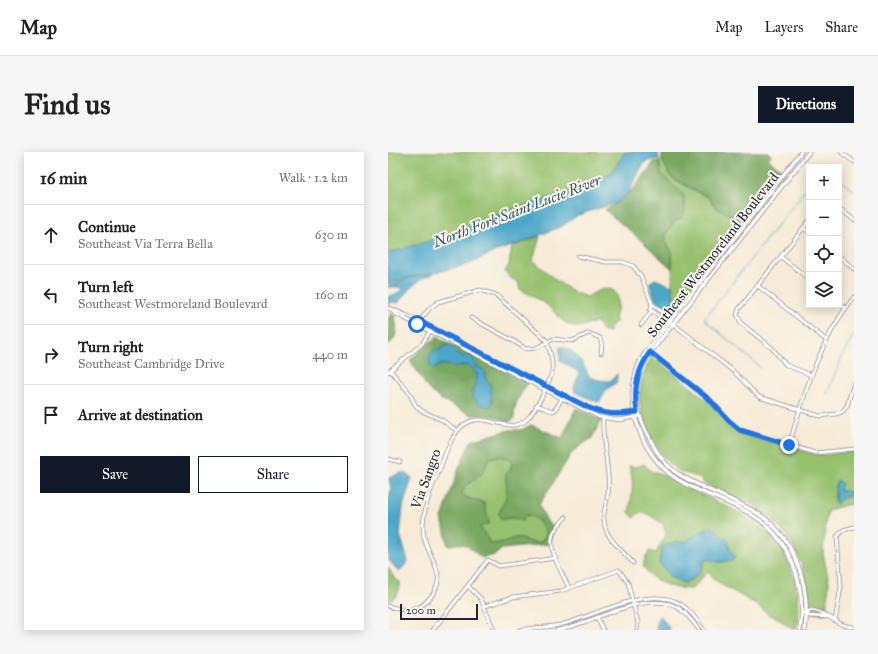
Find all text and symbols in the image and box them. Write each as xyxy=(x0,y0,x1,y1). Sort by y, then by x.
text: Map xyxy=(20,16,57,39)
text: Map xyxy=(715,19,743,36)
text: Layers xyxy=(765,19,803,36)
text: Share xyxy=(825,19,858,36)
button: Directions xyxy=(758,86,854,123)
text: Find us xyxy=(24,87,110,122)
map controls xyxy=(806,164,842,308)
button: + xyxy=(806,164,842,200)
text: 16 min xyxy=(40,168,87,189)
street label: Southeast Westmoreland Boulevard xyxy=(643,169,783,341)
text: Walk · 1.2 km xyxy=(279,170,348,186)
water label: North Fork Saint Lucie River xyxy=(430,170,604,252)
button: − xyxy=(806,200,842,236)
text: Continue xyxy=(78,218,136,236)
icon: ahead xyxy=(40,224,62,246)
text: 630 m xyxy=(315,227,348,243)
text: Southeast Via Terra Bella xyxy=(78,236,213,252)
button: locate xyxy=(806,236,842,272)
button: layers xyxy=(806,272,842,308)
text: Turn left xyxy=(78,278,134,296)
icon: left xyxy=(40,284,62,306)
text: 160 m xyxy=(315,287,348,303)
text: Southeast Westmoreland Boulevard xyxy=(78,296,268,312)
route start xyxy=(408,315,426,333)
text: Turn right xyxy=(78,338,143,356)
icon: right xyxy=(40,344,62,366)
text: 440 m xyxy=(312,347,348,363)
text: Southeast Cambridge Drive xyxy=(78,356,225,372)
icon: arrive xyxy=(40,404,62,426)
text: Arrive at destination xyxy=(78,406,203,424)
route end xyxy=(780,436,798,454)
street label: Via Sangro xyxy=(407,447,445,512)
button: Save xyxy=(40,456,190,493)
button: Share xyxy=(198,456,348,493)
scale bar xyxy=(400,602,478,621)
text: 200 m xyxy=(406,604,436,617)

